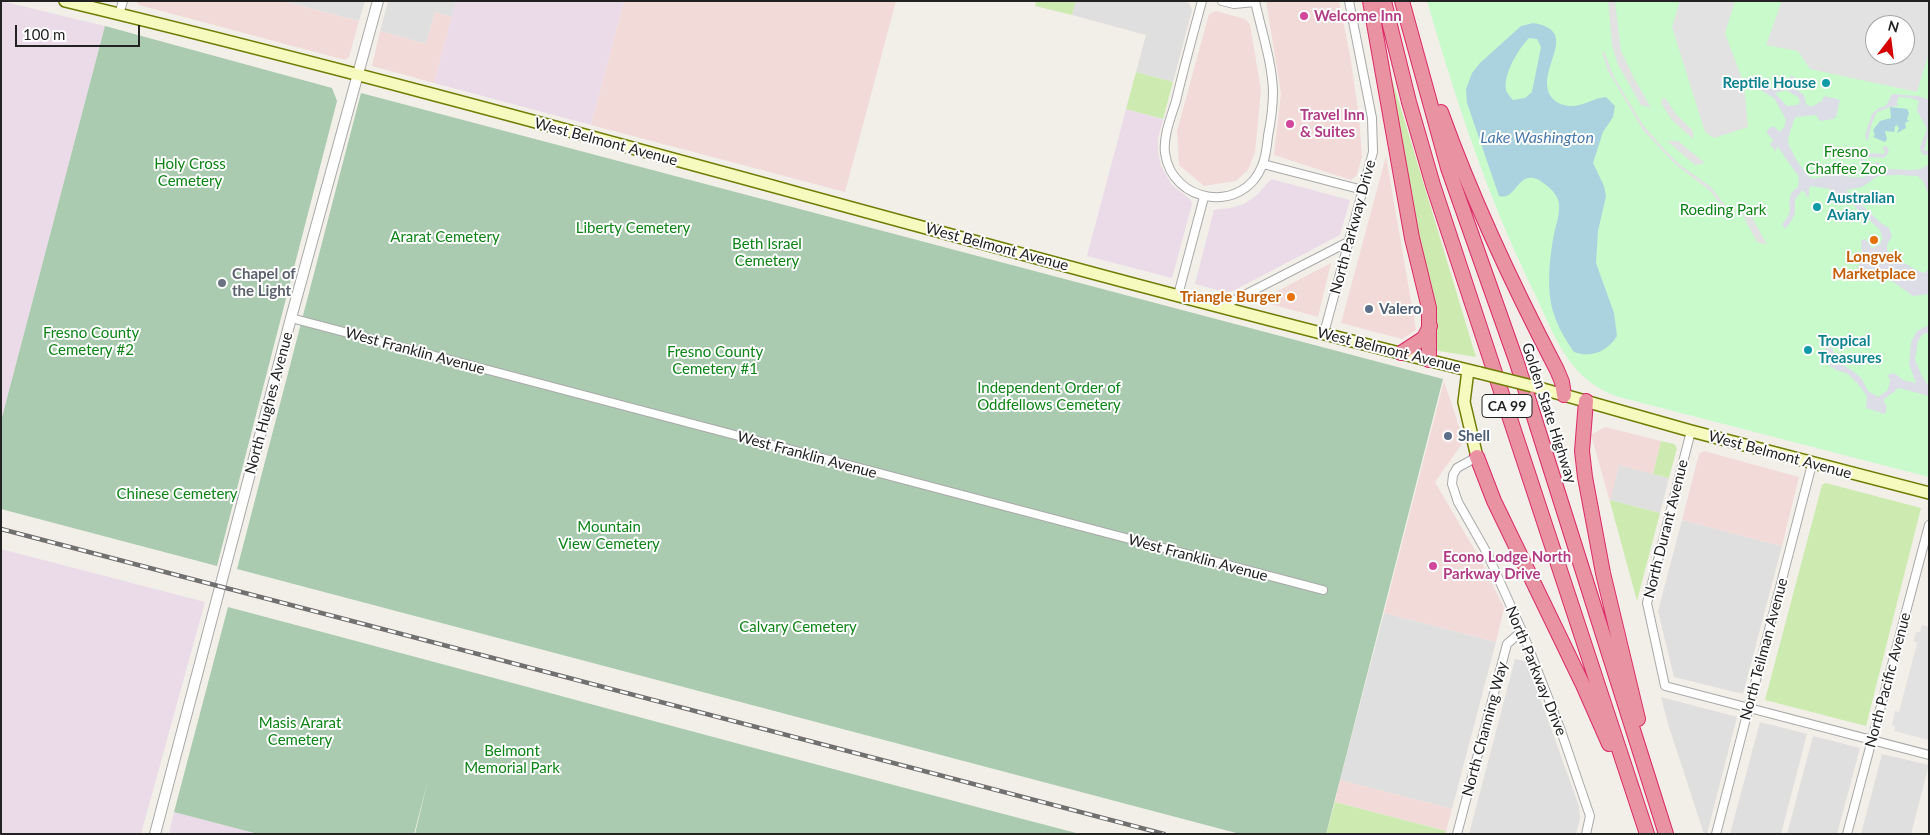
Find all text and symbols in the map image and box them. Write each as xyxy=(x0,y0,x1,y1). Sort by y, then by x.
place label: Welcome Inn xyxy=(1314,7,1402,25)
marker: Welcome Inn xyxy=(1298,10,1310,22)
scale bar xyxy=(18,15,142,47)
north arrow xyxy=(1865,15,1915,65)
text: N xyxy=(1886,16,1901,36)
text: 100 m xyxy=(23,25,65,43)
place label: Reptile House xyxy=(1722,74,1816,92)
marker: Reptile House xyxy=(1820,77,1832,89)
place label: Travel Inn & Suites xyxy=(1300,106,1365,141)
street label: West Belmont Avenue xyxy=(533,114,679,170)
marker: Travel Inn & Suites xyxy=(1284,118,1296,130)
water label: Lake Washington xyxy=(1480,128,1594,148)
park label: Fresno Chaffee Zoo xyxy=(1806,143,1886,178)
park label: Holy Cross Cemetery xyxy=(154,155,226,190)
street label: North Parkway Drive xyxy=(1326,158,1380,296)
place label: Australian Aviary xyxy=(1827,189,1895,224)
park label: Roeding Park xyxy=(1680,201,1766,219)
marker: Australian Aviary xyxy=(1811,201,1823,213)
park label: Liberty Cemetery xyxy=(576,219,690,237)
street label: West Belmont Avenue xyxy=(924,219,1070,275)
park label: Ararat Cemetery xyxy=(390,228,500,246)
marker: Longvek Marketplace xyxy=(1868,234,1880,246)
park label: Beth Israel Cemetery xyxy=(732,235,802,270)
place label: Longvek Marketplace xyxy=(1832,248,1916,283)
place label: Chapel of the Light xyxy=(232,265,296,300)
marker: Chapel of the Light xyxy=(216,277,228,289)
place label: Triangle Burger xyxy=(1180,288,1281,306)
marker: Triangle Burger xyxy=(1285,291,1297,303)
place label: Valero xyxy=(1379,300,1422,318)
marker: Valero xyxy=(1363,303,1375,315)
street label: West Belmont Avenue xyxy=(1315,323,1463,377)
park label: Fresno County Cemetery #2 xyxy=(43,324,139,359)
street label: West Franklin Avenue xyxy=(343,324,487,378)
street label: North Hughes Avenue xyxy=(241,330,297,476)
place label: Tropical Treasures xyxy=(1818,332,1882,367)
street label: Golden State Highway xyxy=(1518,340,1580,486)
park label: Fresno County Cemetery #1 xyxy=(667,343,763,378)
marker: Tropical Treasures xyxy=(1802,344,1814,356)
park label: Independent Order of Oddfellows Cemetery xyxy=(977,379,1121,414)
road number: CA 99 xyxy=(1482,394,1532,418)
place label: Shell xyxy=(1458,427,1490,445)
street label: West Belmont Avenue xyxy=(1707,427,1853,483)
street label: West Franklin Avenue xyxy=(735,428,879,482)
marker: Shell xyxy=(1442,430,1454,442)
street label: North Durant Avenue xyxy=(1640,458,1692,600)
park label: Chinese Cemetery xyxy=(117,485,237,503)
park label: Mountain View Cemetery xyxy=(558,518,660,553)
street label: West Franklin Avenue xyxy=(1126,531,1270,585)
place label: Econo Lodge North Parkway Drive xyxy=(1443,548,1571,583)
marker: Econo Lodge North Parkway Drive xyxy=(1427,560,1439,572)
street label: North Teilman Avenue xyxy=(1736,576,1792,722)
street label: North Parkway Drive xyxy=(1502,603,1570,739)
street label: North Pacific Avenue xyxy=(1861,611,1915,749)
park label: Calvary Cemetery xyxy=(739,618,857,636)
street label: North Channing Way xyxy=(1458,660,1512,798)
park label: Masis Ararat Cemetery xyxy=(259,714,341,749)
park label: Belmont Memorial Park xyxy=(464,742,560,777)

